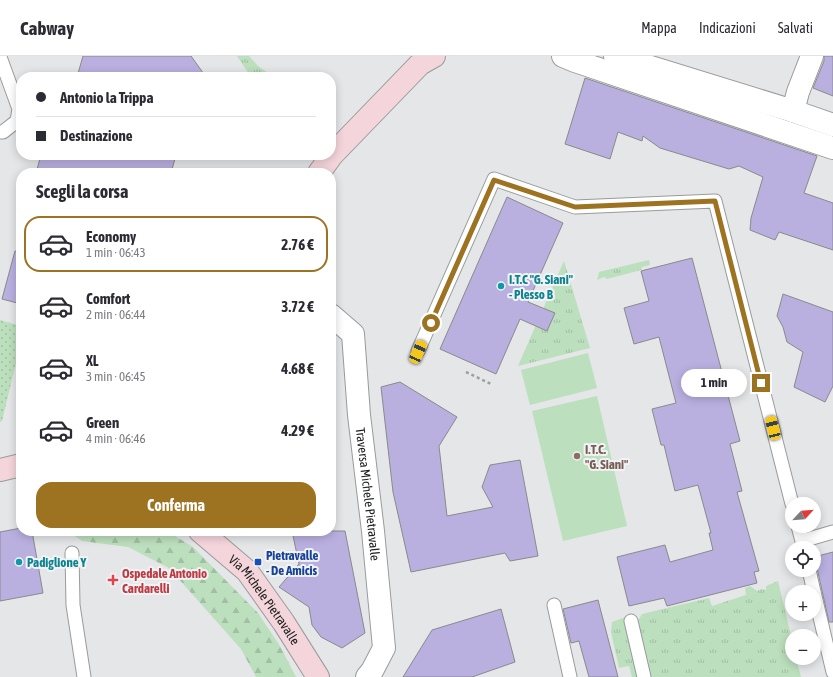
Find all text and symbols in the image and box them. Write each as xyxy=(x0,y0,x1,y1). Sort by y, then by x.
text: Cabway xyxy=(20,17,74,39)
text: Mappa xyxy=(641,20,677,36)
text: Indicazioni xyxy=(699,20,756,36)
text: Salvati xyxy=(778,20,813,36)
text: Antonio la Trippa xyxy=(60,89,153,106)
text: Destinazione xyxy=(60,127,133,144)
text: Scegli la corsa xyxy=(36,181,128,202)
icon: car xyxy=(38,226,74,262)
text: Economy xyxy=(86,228,136,245)
text: 2.76 € xyxy=(281,236,314,253)
text: 1 min · 06:43 xyxy=(86,245,146,260)
place label: I.T.C "G. Siani" - Plesso B xyxy=(509,272,574,302)
marker: I.T.C "G. Siani" - Plesso B xyxy=(496,281,506,291)
icon: car xyxy=(38,288,74,324)
text: Comfort xyxy=(86,290,130,307)
text: 3.72 € xyxy=(281,298,314,315)
text: 2 min · 06:44 xyxy=(86,307,146,322)
route start xyxy=(422,314,440,332)
car xyxy=(408,339,428,365)
icon: car xyxy=(38,350,74,386)
text: XL xyxy=(86,352,99,369)
text: 4.68 € xyxy=(281,360,314,377)
text: 3 min · 06:45 xyxy=(86,369,146,384)
callout: 1 min xyxy=(681,369,747,397)
route end xyxy=(752,374,770,392)
text: 1 min xyxy=(701,375,727,390)
icon: car xyxy=(38,412,74,448)
text: Green xyxy=(86,414,119,431)
car xyxy=(764,415,782,441)
text: 4.29 € xyxy=(281,422,314,439)
street label: Traversa Michele Pietravalle xyxy=(353,427,383,562)
text: 4 min · 06:46 xyxy=(86,431,146,446)
place label: I.T.C. "G. Siani" xyxy=(585,442,629,472)
marker: I.T.C. "G. Siani" xyxy=(572,451,582,461)
button: Conferma xyxy=(36,482,316,528)
north arrow xyxy=(785,497,821,533)
map controls xyxy=(785,497,821,665)
button: locate xyxy=(785,541,821,577)
place label: Pietravalle - De Amicis xyxy=(266,548,319,578)
street label: Via Michele Pietravalle xyxy=(226,551,303,647)
place label: Padiglione Y xyxy=(27,555,86,570)
marker: Padiglione Y xyxy=(14,557,24,567)
marker: Pietravalle - De Amicis xyxy=(253,557,263,567)
place label: Ospedale Antonio Cardarelli xyxy=(122,566,207,596)
marker: Ospedale Antonio Cardarelli xyxy=(107,574,119,586)
button: + xyxy=(785,585,821,621)
button: − xyxy=(785,629,821,665)

